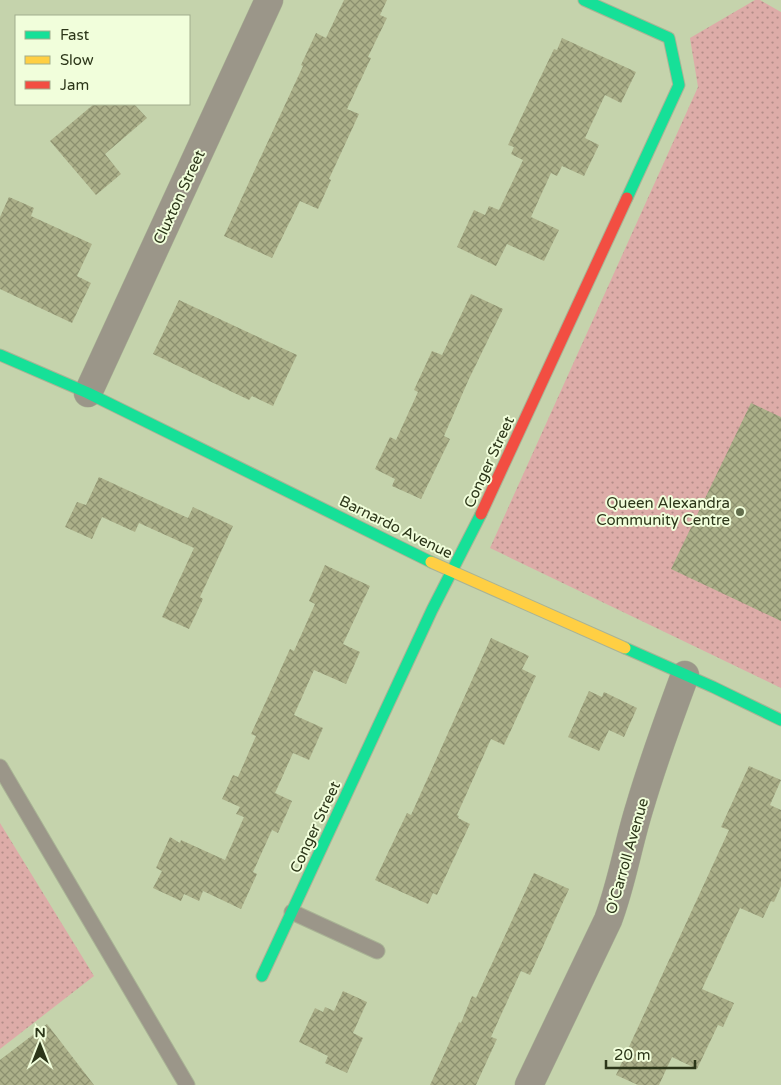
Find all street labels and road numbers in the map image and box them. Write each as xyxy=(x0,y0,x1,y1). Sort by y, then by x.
street label: Cluxton Street xyxy=(149,147,209,247)
street label: Conger Street xyxy=(460,413,518,511)
street label: Barnardo Avenue xyxy=(336,492,456,562)
street label: Conger Street xyxy=(286,778,344,876)
street label: O'Carroll Avenue xyxy=(602,796,652,916)

